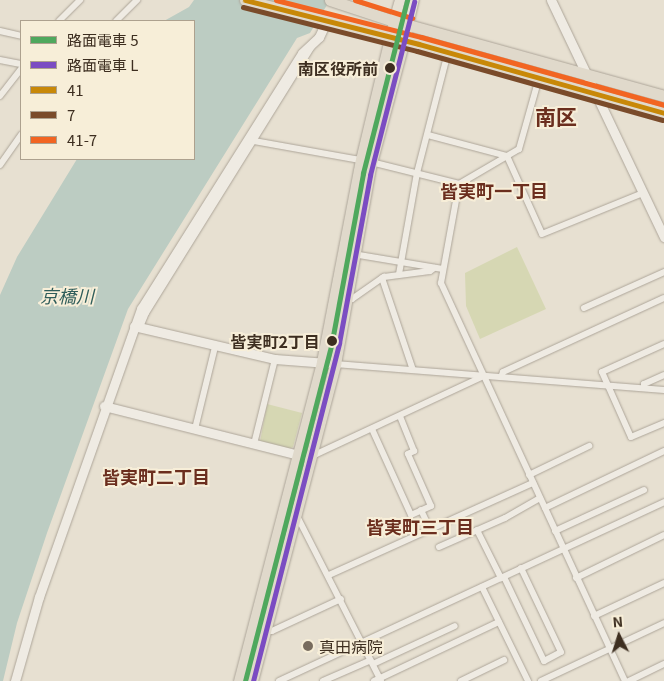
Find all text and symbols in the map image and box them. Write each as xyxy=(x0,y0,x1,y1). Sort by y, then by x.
legend xyxy=(20,20,195,160)
text: 路面電車 5 xyxy=(67,29,139,50)
text: 路面電車 L xyxy=(67,54,139,75)
place label: 南区役所前 xyxy=(298,58,378,78)
marker: 南区役所前 xyxy=(382,60,398,76)
text: 41 xyxy=(67,79,84,100)
district label: 南区 xyxy=(535,103,577,129)
text: 7 xyxy=(67,104,75,125)
text: 41-7 xyxy=(67,129,97,150)
district label: 皆実町一丁目 xyxy=(440,179,548,201)
water label: 京橋川 xyxy=(40,284,94,306)
place label: 皆実町2丁目 xyxy=(231,331,320,351)
marker: 皆実町2丁目 xyxy=(324,333,340,349)
district label: 皆実町二丁目 xyxy=(102,465,210,487)
district label: 皆実町三丁目 xyxy=(366,515,474,537)
north arrow xyxy=(594,611,644,661)
text: N xyxy=(612,611,624,631)
place label: 真田病院 xyxy=(319,636,383,656)
marker: 真田病院 xyxy=(301,639,315,653)

